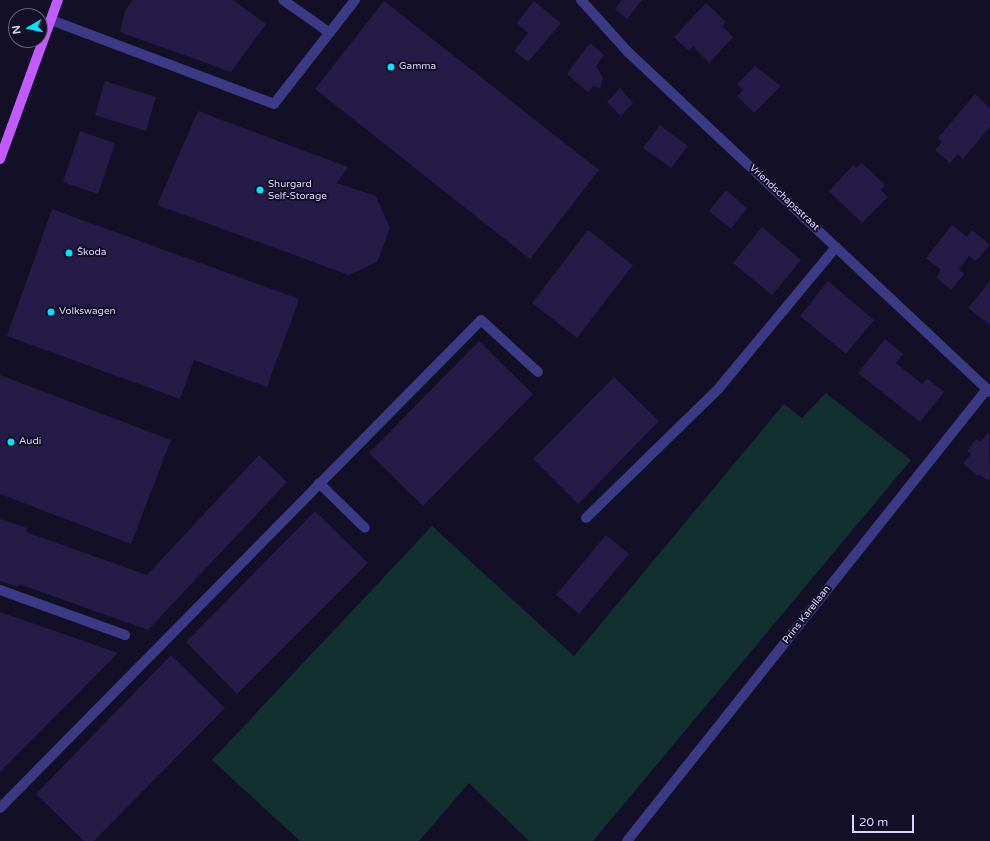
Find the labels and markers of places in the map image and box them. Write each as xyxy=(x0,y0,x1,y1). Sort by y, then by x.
place label: Gamma xyxy=(399,61,436,73)
marker: Gamma xyxy=(386,62,396,72)
place label: Shurgard Self-Storage xyxy=(268,178,327,202)
marker: Shurgard Self-Storage xyxy=(255,185,265,195)
place label: Škoda xyxy=(77,247,106,259)
marker: Škoda xyxy=(64,248,74,258)
place label: Volkswagen xyxy=(59,306,116,318)
marker: Volkswagen xyxy=(46,307,56,317)
place label: Audi xyxy=(19,436,41,448)
marker: Audi xyxy=(6,437,16,447)

